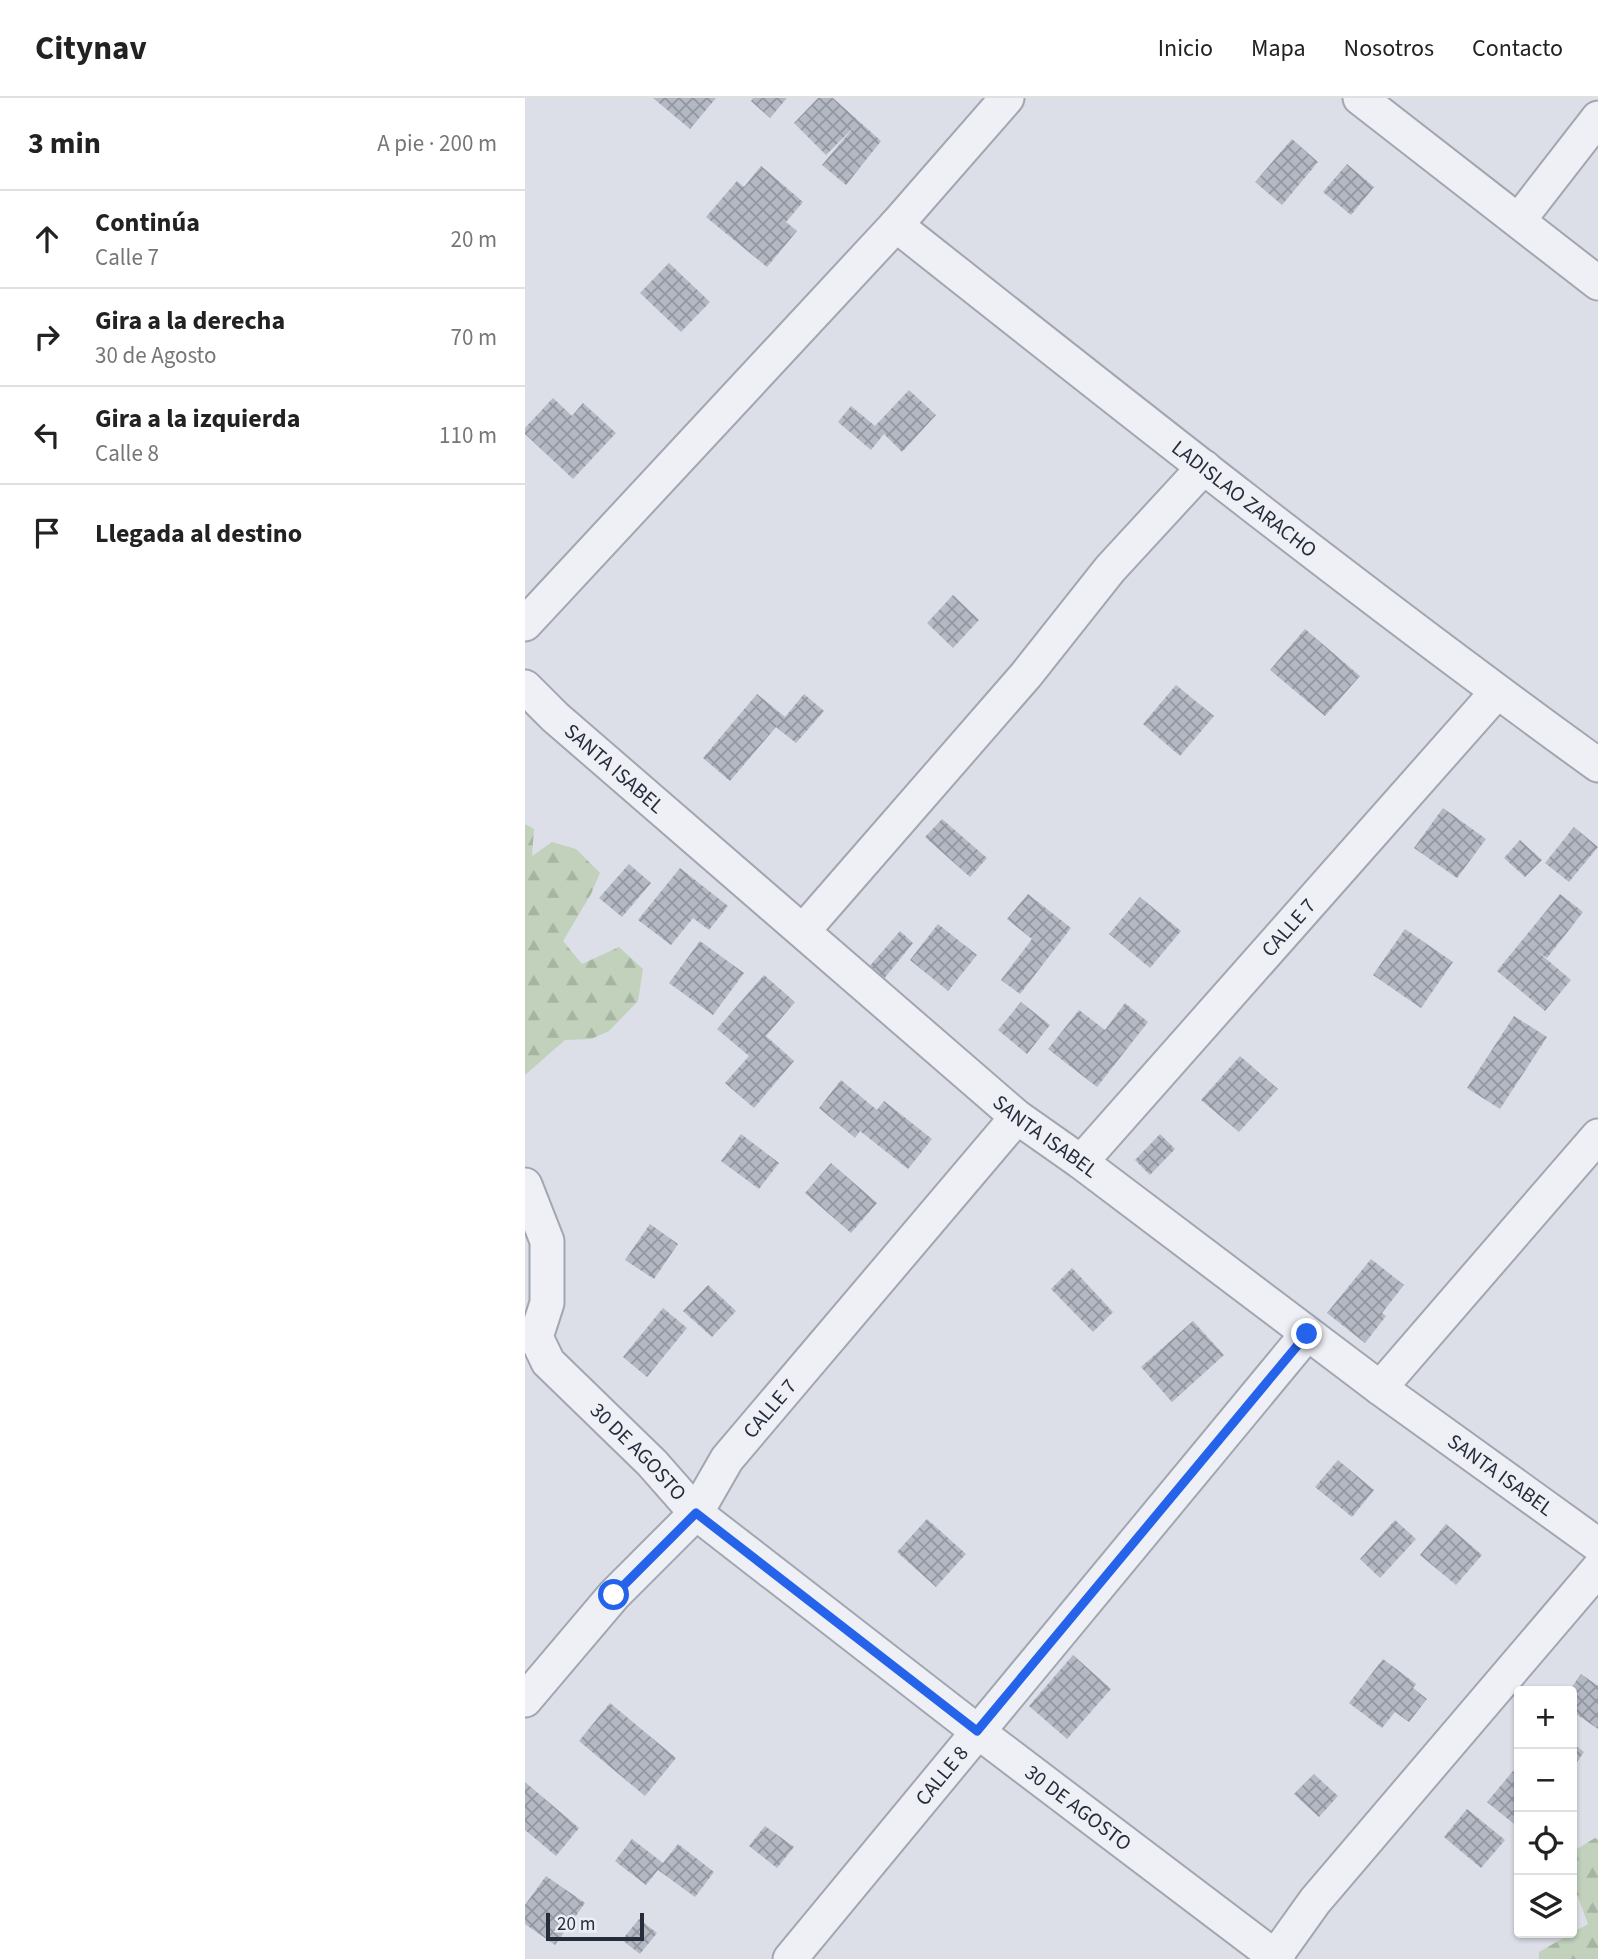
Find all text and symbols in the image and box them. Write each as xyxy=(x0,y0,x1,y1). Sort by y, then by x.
text: Citynav xyxy=(35,25,147,72)
text: Inicio xyxy=(1158,31,1213,66)
text: Mapa xyxy=(1251,31,1306,66)
text: Nosotros xyxy=(1344,31,1434,66)
text: Contacto xyxy=(1472,31,1563,66)
text: 3 min xyxy=(28,122,101,165)
text: A pie · 200 m xyxy=(377,127,497,160)
text: Continúa xyxy=(95,204,200,241)
icon: ahead xyxy=(28,220,66,258)
text: 20 m xyxy=(450,223,497,256)
text: Calle 7 xyxy=(95,241,159,274)
text: Gira a la derecha xyxy=(95,302,285,339)
icon: right xyxy=(28,318,66,356)
text: 70 m xyxy=(450,321,497,354)
text: 30 de Agosto xyxy=(95,339,217,372)
text: Gira a la izquierda xyxy=(95,400,300,437)
icon: left xyxy=(28,416,66,454)
text: 110 m xyxy=(439,419,497,452)
street label: LADISLAO ZARACHO xyxy=(1165,433,1323,565)
text: Calle 8 xyxy=(95,437,159,470)
icon: arrive xyxy=(28,514,66,552)
text: Llegada al destino xyxy=(95,515,302,552)
street label: SANTA ISABEL xyxy=(558,716,671,820)
street label: CALLE 7 xyxy=(1254,892,1323,964)
street label: SANTA ISABEL xyxy=(986,1088,1105,1185)
route end xyxy=(1291,1318,1322,1349)
street label: CALLE 7 xyxy=(736,1372,804,1445)
street label: 30 DE AGOSTO xyxy=(583,1396,694,1507)
street label: SANTA ISABEL xyxy=(1441,1426,1560,1523)
route start xyxy=(598,1579,629,1610)
map controls xyxy=(1514,1686,1577,1938)
button: + xyxy=(1514,1686,1577,1749)
street label: CALLE 8 xyxy=(908,1739,975,1812)
button: − xyxy=(1514,1749,1577,1812)
street label: 30 DE AGOSTO xyxy=(1019,1757,1138,1858)
button: locate xyxy=(1514,1812,1577,1875)
button: layers xyxy=(1514,1875,1577,1938)
scale bar xyxy=(546,1910,644,1942)
text: 20 m xyxy=(557,1911,595,1938)

